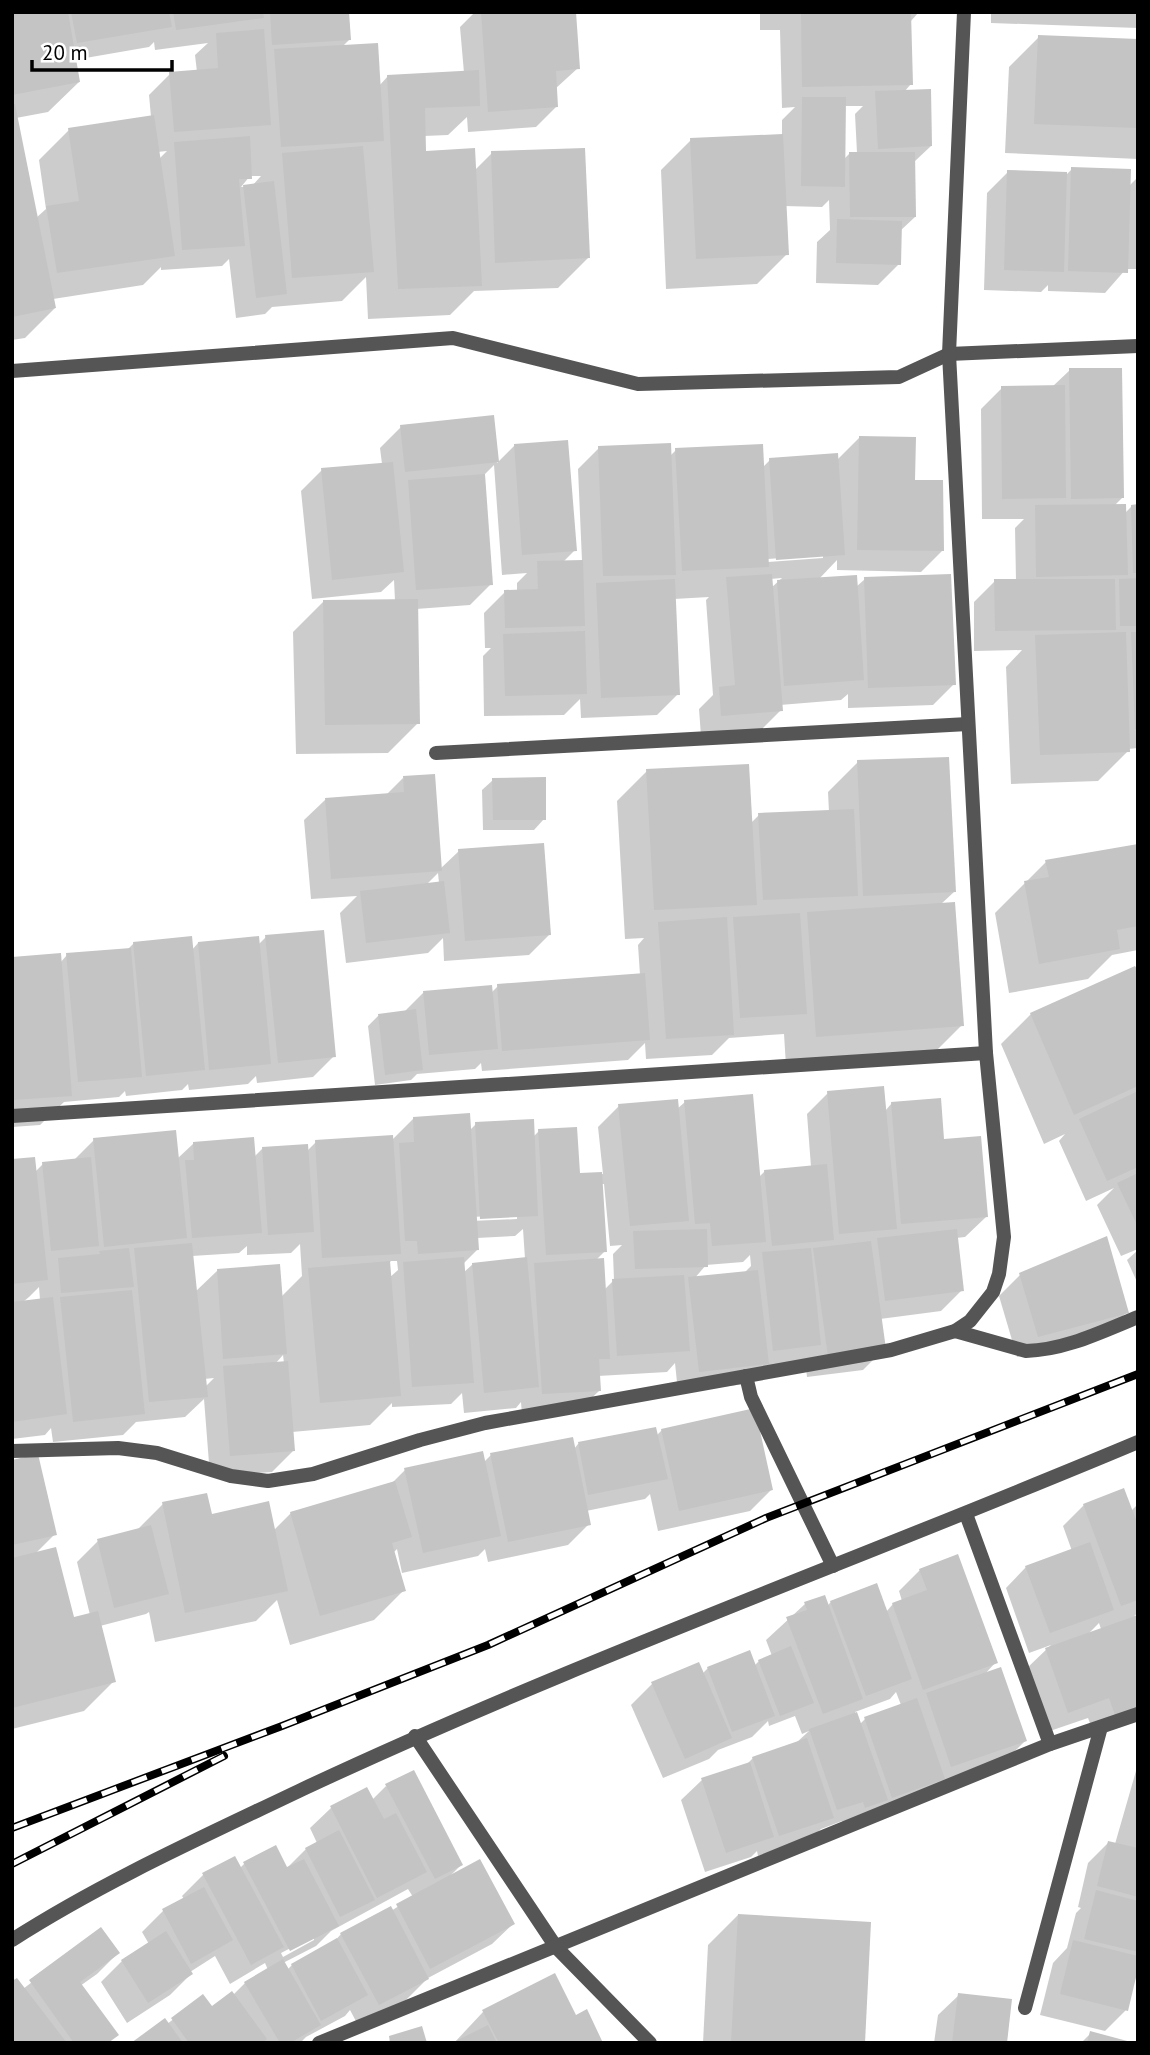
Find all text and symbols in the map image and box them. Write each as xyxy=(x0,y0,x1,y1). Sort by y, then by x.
scale bar xyxy=(32,28,172,72)
text: 20 m xyxy=(42,39,88,66)

